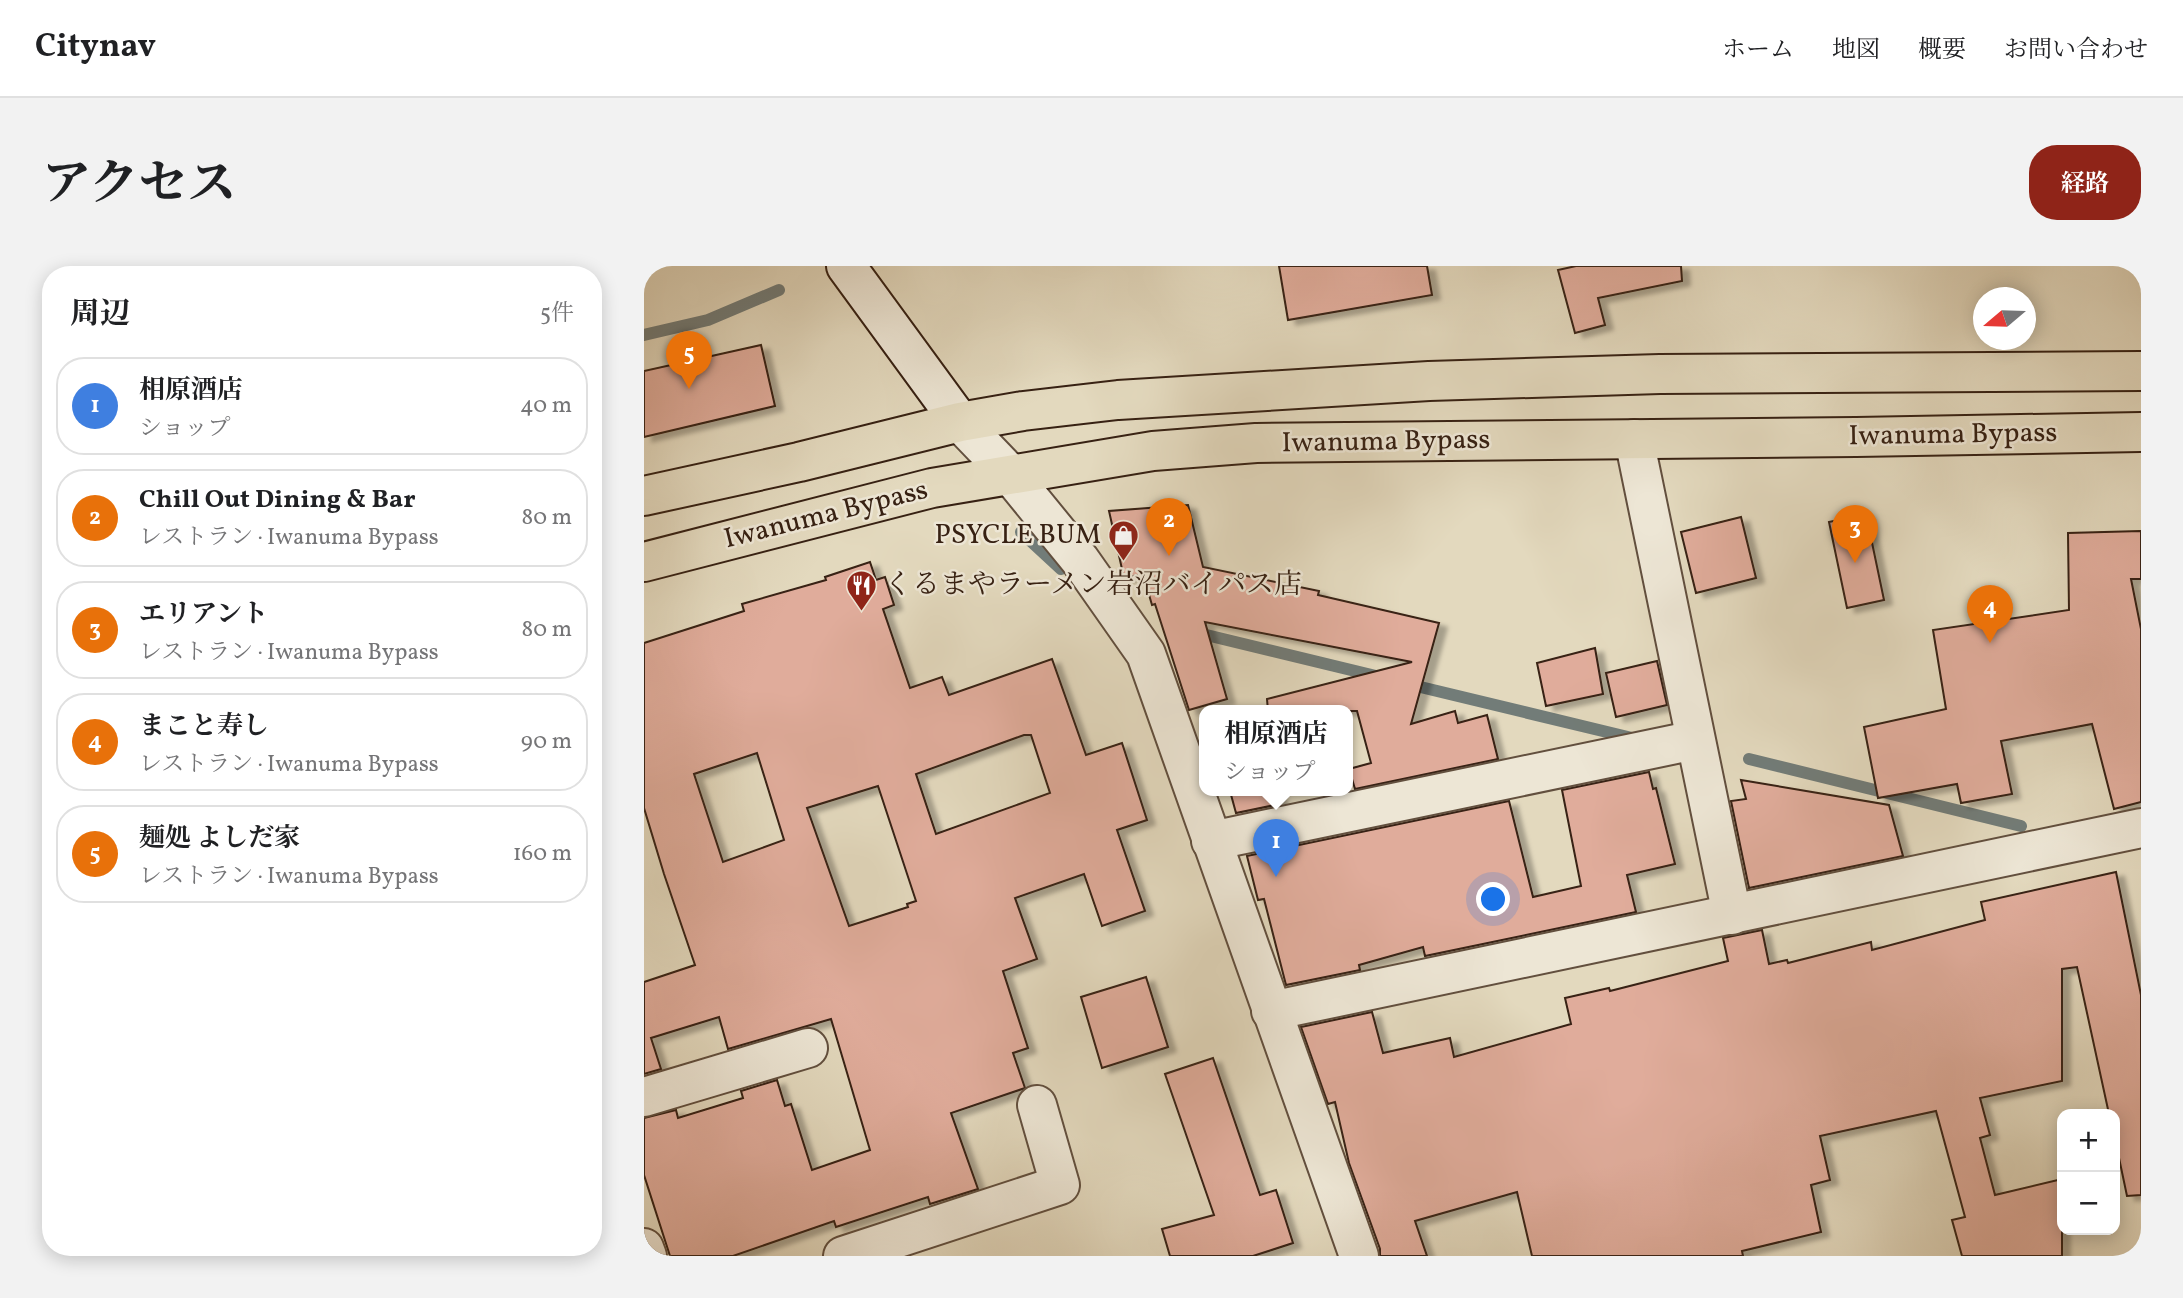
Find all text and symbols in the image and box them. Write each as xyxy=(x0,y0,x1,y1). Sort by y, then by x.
text: Citynav xyxy=(35,25,156,71)
text: ホーム xyxy=(1722,34,1794,68)
text: 地図 xyxy=(1832,34,1880,68)
text: 概要 xyxy=(1918,34,1966,68)
text: お問い合わせ xyxy=(2004,34,2148,68)
button: 経路 xyxy=(2029,145,2141,220)
text: アクセス xyxy=(42,152,237,221)
north arrow xyxy=(1973,287,2036,350)
text: 周辺 xyxy=(70,294,130,336)
text: 5件 xyxy=(540,298,574,330)
pin: 5 xyxy=(666,331,712,389)
text: 相原酒店 xyxy=(139,373,243,409)
text: 1 xyxy=(90,390,100,422)
text: 40 m xyxy=(520,390,572,422)
text: ショップ xyxy=(139,413,231,445)
street label: Iwanuma Bypass xyxy=(1848,414,2058,456)
street label: Iwanuma Bypass xyxy=(1281,421,1491,463)
street label: Iwanuma Bypass xyxy=(720,471,932,559)
text: Chill Out Dining & Bar xyxy=(139,482,415,518)
pin: 2 xyxy=(1146,498,1192,556)
text: 2 xyxy=(89,502,101,534)
text: 80 m xyxy=(522,502,572,534)
pin: 3 xyxy=(1832,505,1878,563)
place label: PSYCLE BUM xyxy=(935,516,1101,555)
shop icon: PSYCLE BUM xyxy=(1107,518,1141,562)
text: レストラン · Iwanuma Bypass xyxy=(139,522,439,554)
place label: くるまやラーメン岩沼バイパス店 xyxy=(884,566,1302,605)
restaurant icon: くるまやラーメン岩沼バイパス店 xyxy=(844,568,878,612)
pin: 4 xyxy=(1967,585,2013,643)
text: エリアント xyxy=(139,597,268,633)
text: 3 xyxy=(89,614,101,646)
text: 80 m xyxy=(522,614,572,646)
text: レストラン · Iwanuma Bypass xyxy=(139,637,439,669)
popup xyxy=(1199,705,1353,796)
text: まこと寿し xyxy=(139,709,269,745)
text: 相原酒店 xyxy=(1224,717,1328,753)
text: 4 xyxy=(88,726,102,758)
text: 90 m xyxy=(521,726,572,758)
text: レストラン · Iwanuma Bypass xyxy=(139,749,439,781)
text: ショップ xyxy=(1224,757,1316,789)
pin: 1 xyxy=(1253,819,1299,877)
text: 麺処 よしだ家 xyxy=(139,821,300,857)
text: 5 xyxy=(89,838,101,870)
text: 160 m xyxy=(513,838,572,870)
text: レストラン · Iwanuma Bypass xyxy=(139,861,439,893)
your location xyxy=(1476,882,1510,916)
map controls xyxy=(2057,1109,2120,1235)
button: + xyxy=(2057,1109,2120,1172)
button: − xyxy=(2057,1172,2120,1235)

